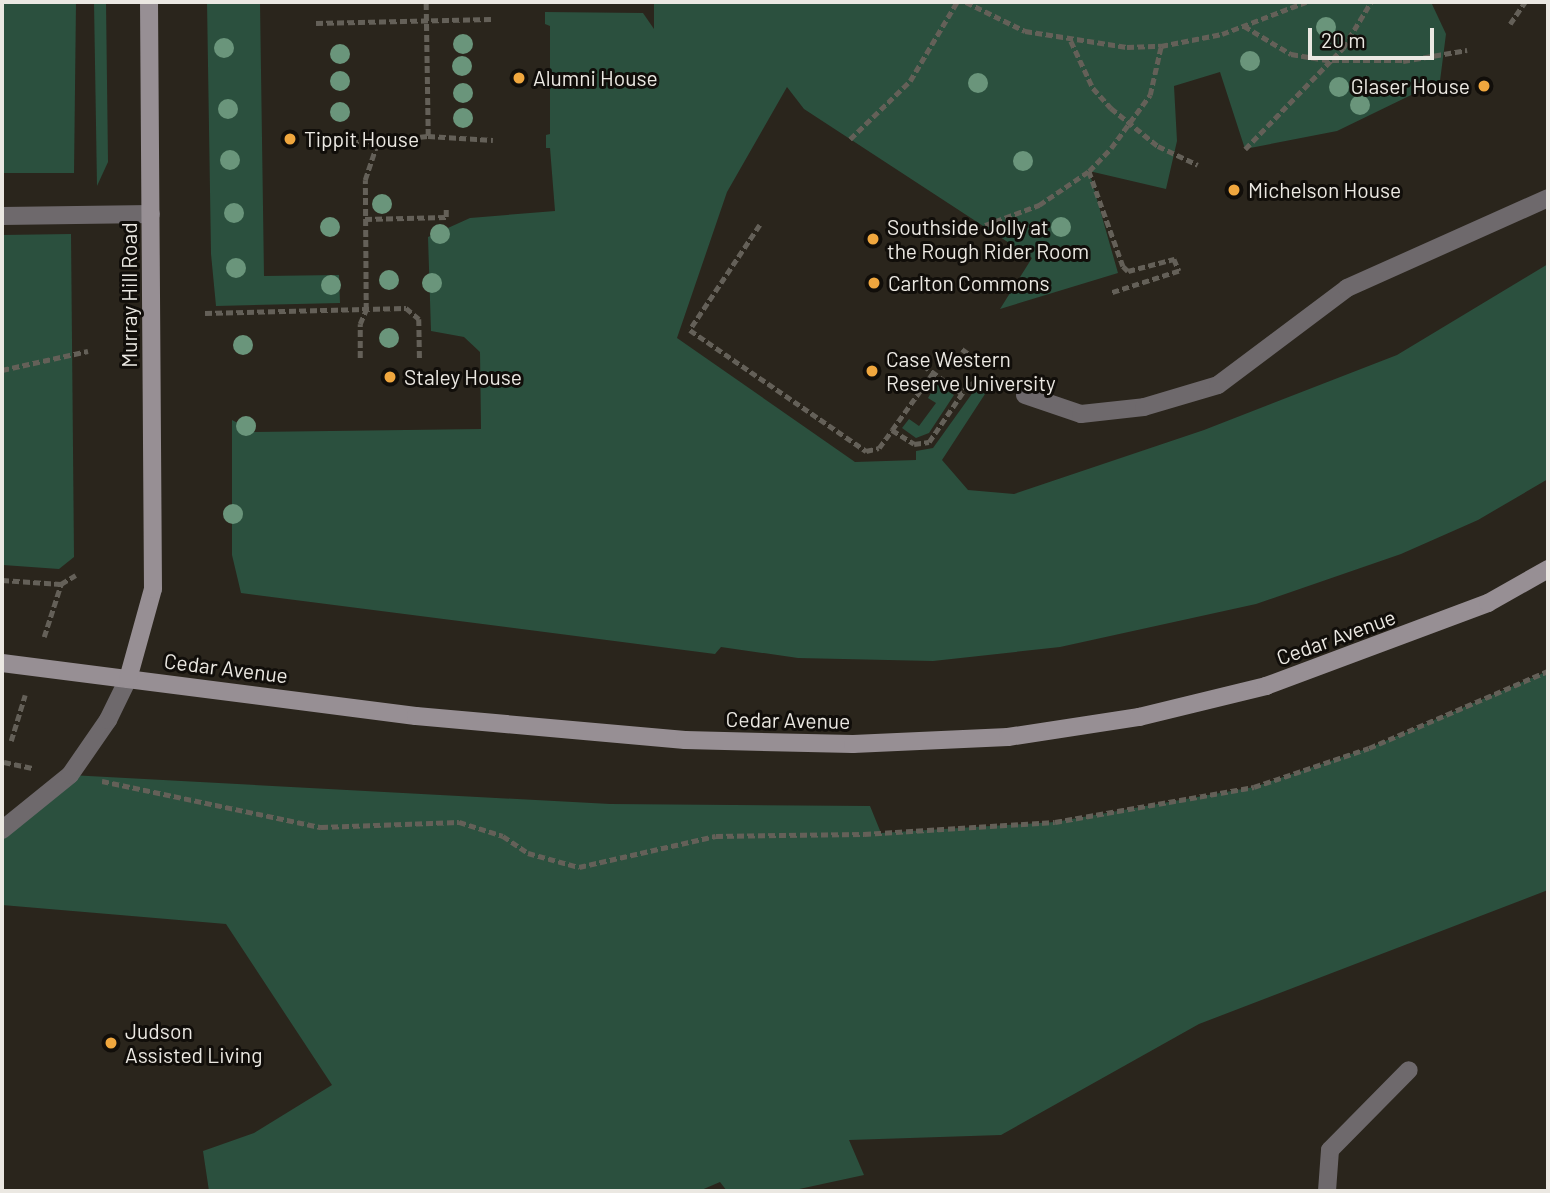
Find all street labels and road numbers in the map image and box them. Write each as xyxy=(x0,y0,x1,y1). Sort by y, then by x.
street label: Murray Hill Road xyxy=(116,222,142,368)
street label: Cedar Avenue xyxy=(1273,604,1399,670)
street label: Cedar Avenue xyxy=(163,648,289,688)
street label: Cedar Avenue xyxy=(725,706,851,734)

